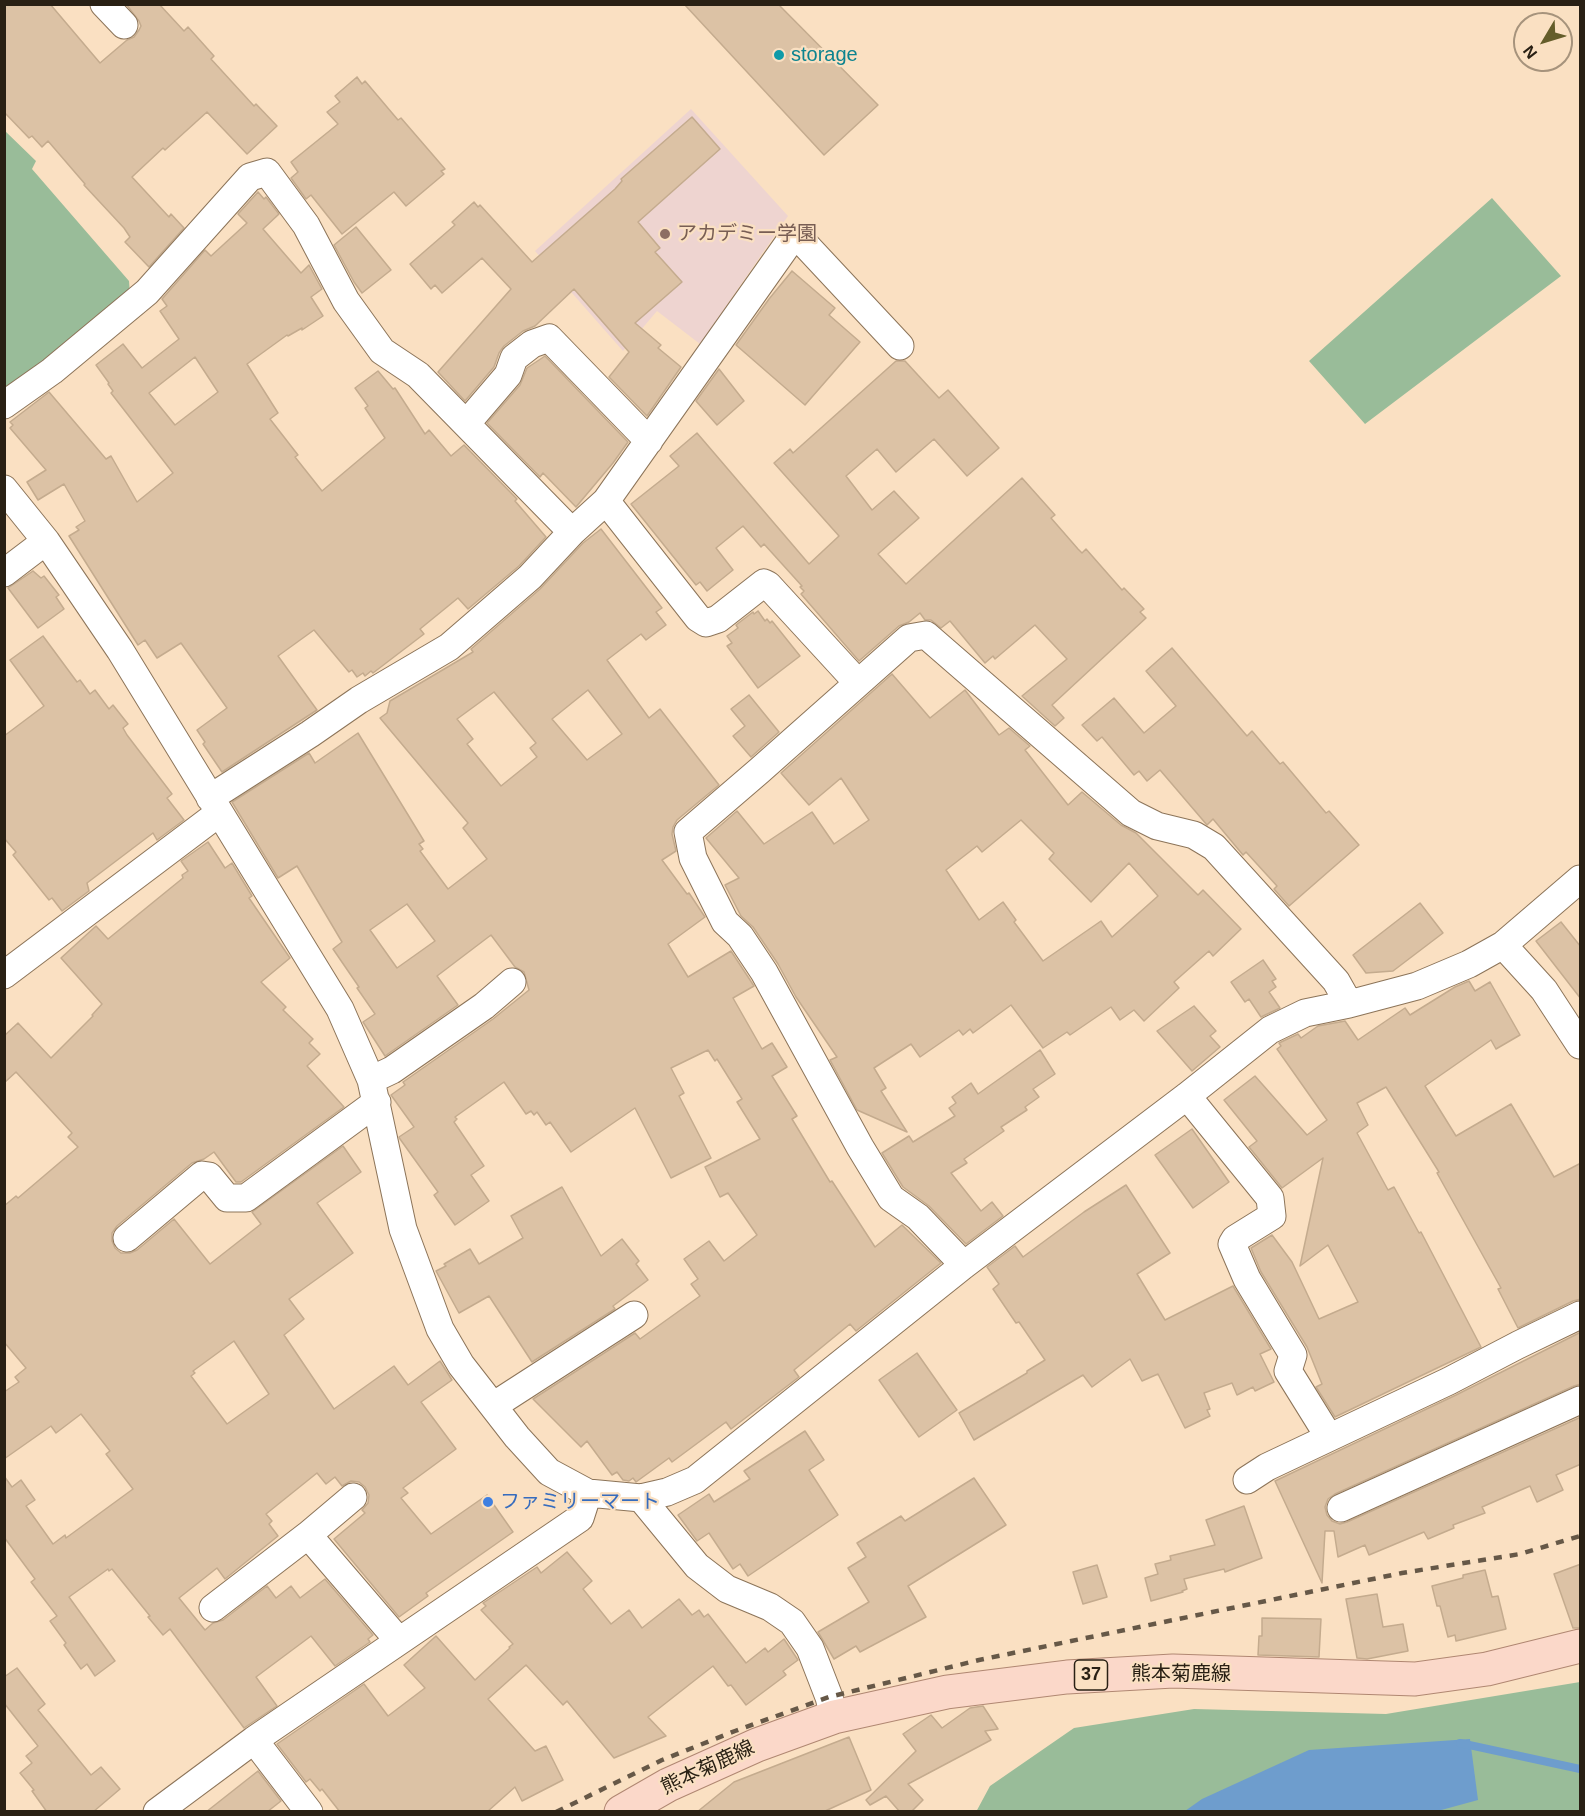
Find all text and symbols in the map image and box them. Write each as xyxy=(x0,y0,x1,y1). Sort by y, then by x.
north arrow xyxy=(1513,12,1573,72)
text: N xyxy=(1520,42,1540,62)
place label: storage xyxy=(791,43,858,67)
marker: storage xyxy=(772,48,786,62)
place label: アカデミー学園 xyxy=(677,222,817,246)
marker: アカデミー学園 xyxy=(658,227,672,241)
place label: ファミリーマート xyxy=(500,1490,660,1514)
marker: ファミリーマート xyxy=(481,1495,495,1509)
road number: 37 xyxy=(1074,1660,1108,1690)
street label: 熊本菊鹿線 xyxy=(1131,1662,1231,1686)
street label: 熊本菊鹿線 xyxy=(658,1736,758,1800)

